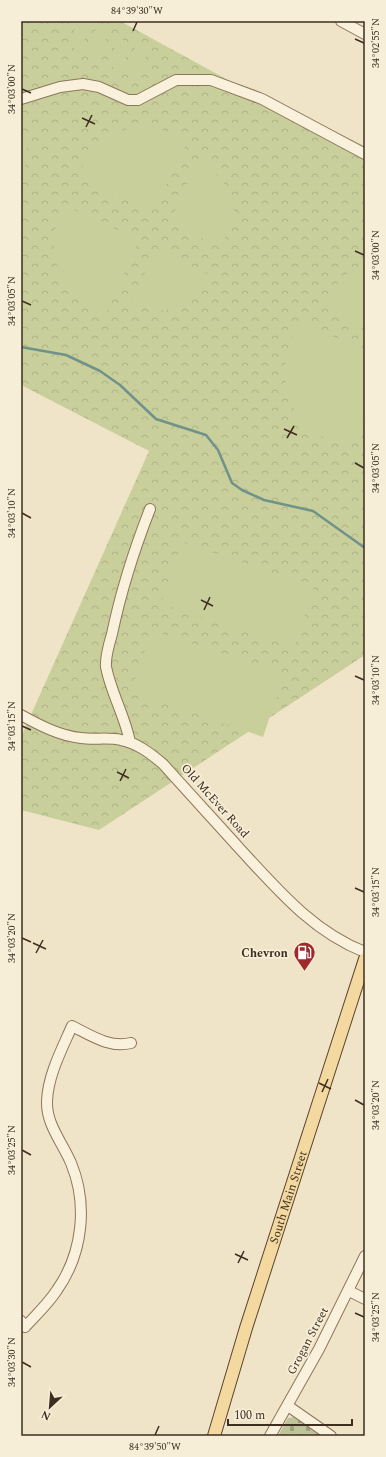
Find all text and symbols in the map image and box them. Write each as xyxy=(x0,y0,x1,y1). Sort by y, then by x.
text: 84°39'30"W xyxy=(111,3,163,19)
text: 34°02'55"N xyxy=(368,18,384,68)
text: 34°03'00"N xyxy=(4,64,20,114)
text: 34°03'00"N xyxy=(368,230,384,280)
text: 34°03'05"N xyxy=(4,276,20,326)
text: 34°03'05"N xyxy=(368,443,384,493)
text: 34°03'10"N xyxy=(4,488,20,538)
text: 34°03'10"N xyxy=(368,655,384,705)
text: 34°03'15"N xyxy=(4,701,20,751)
street label: Old McEver Road xyxy=(176,760,254,843)
text: 34°03'15"N xyxy=(368,867,384,917)
text: 34°03'20"N xyxy=(4,913,20,963)
fuel station icon: Chevron xyxy=(291,940,317,973)
place label: Chevron xyxy=(241,944,289,963)
text: 34°03'20"N xyxy=(368,1080,384,1130)
text: 34°03'25"N xyxy=(4,1125,20,1175)
street label: South Main Street xyxy=(264,1148,312,1246)
text: 34°03'25"N xyxy=(368,1292,384,1342)
street label: Grogan Street xyxy=(282,1304,334,1378)
text: 34°03'30"N xyxy=(4,1337,20,1387)
north arrow xyxy=(30,1387,70,1427)
scale bar xyxy=(228,1401,352,1427)
text: N xyxy=(38,1406,54,1425)
text: 100 m xyxy=(234,1406,265,1425)
text: 84°39'50"W xyxy=(129,1439,181,1455)

